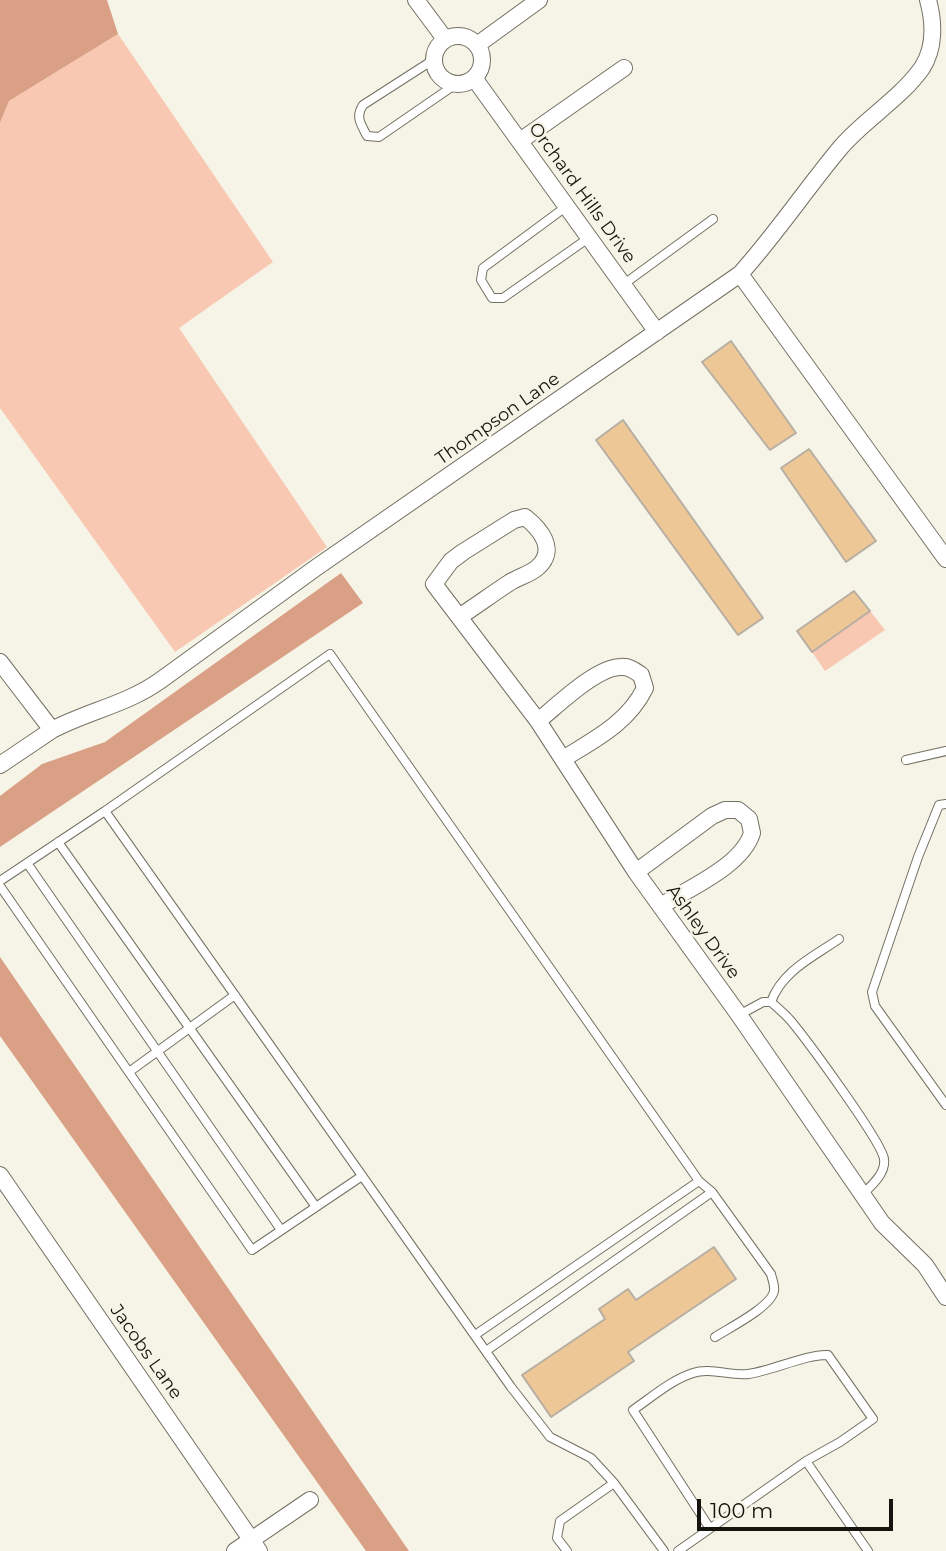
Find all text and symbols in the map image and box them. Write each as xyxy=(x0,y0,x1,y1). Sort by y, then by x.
street label: Orchard Hills Drive xyxy=(524,118,640,268)
street label: Thompson Lane xyxy=(432,368,564,470)
street label: Ashley Drive xyxy=(662,881,744,983)
street label: Jacobs Lane xyxy=(105,1300,187,1404)
scale bar xyxy=(701,1484,897,1528)
text: 100 m xyxy=(710,1498,773,1523)

